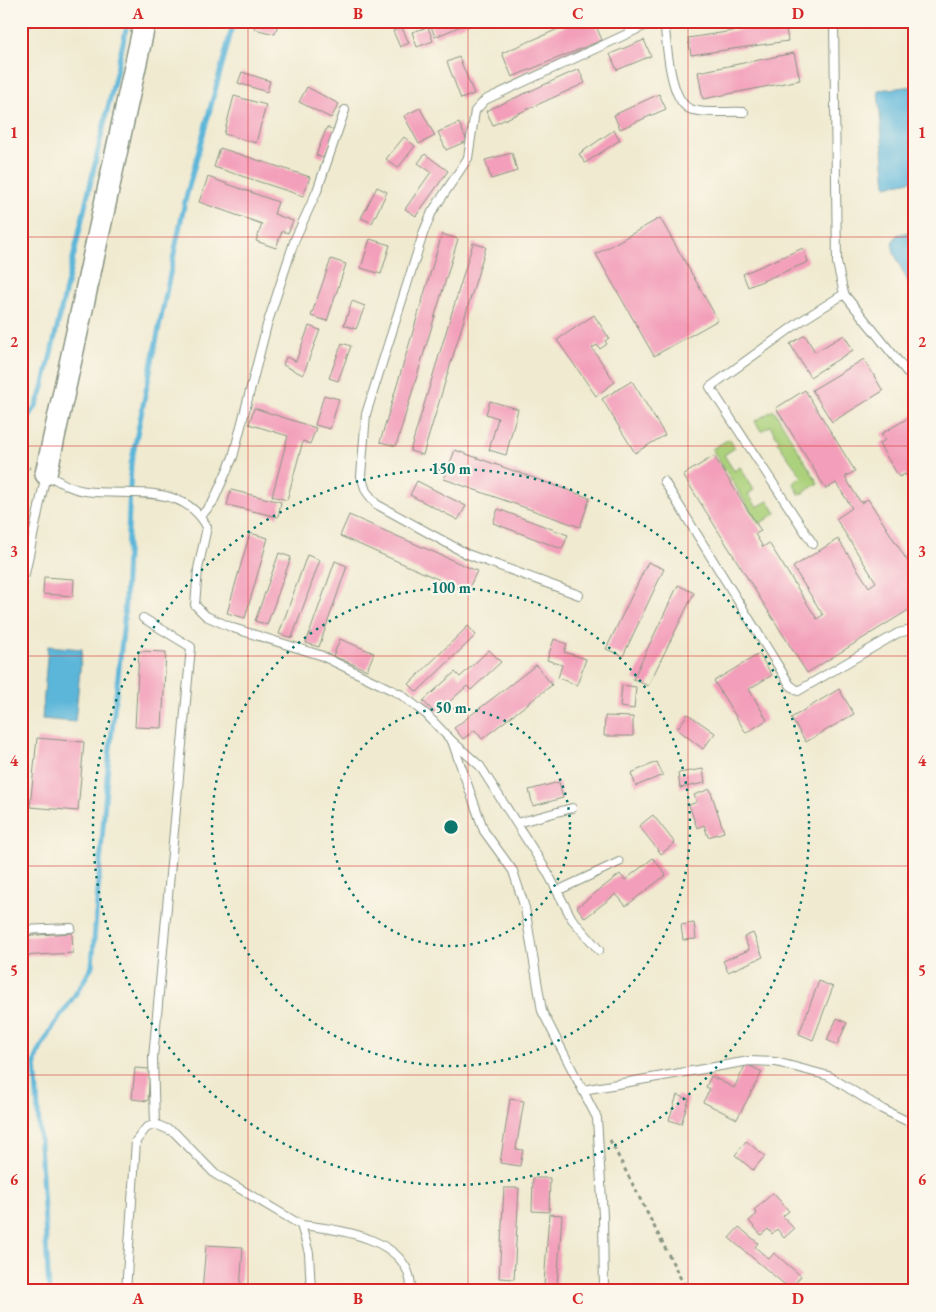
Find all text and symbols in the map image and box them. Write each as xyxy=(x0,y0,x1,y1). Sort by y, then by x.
text: A xyxy=(131,3,144,24)
text: B xyxy=(353,3,363,24)
text: C xyxy=(572,3,584,24)
text: D xyxy=(792,3,804,24)
text: 1 xyxy=(10,122,18,143)
text: 1 xyxy=(918,122,926,143)
text: 2 xyxy=(10,331,19,352)
text: 2 xyxy=(918,331,927,352)
text: 150 m xyxy=(431,459,471,478)
text: 3 xyxy=(10,541,18,562)
text: 3 xyxy=(918,541,926,562)
text: 100 m xyxy=(431,578,471,597)
text: 50 m xyxy=(435,698,467,717)
text: 4 xyxy=(10,750,19,771)
text: 4 xyxy=(918,750,927,771)
centre of rings xyxy=(442,818,460,836)
text: 5 xyxy=(10,960,18,981)
text: 5 xyxy=(918,960,926,981)
text: 6 xyxy=(10,1169,19,1190)
text: 6 xyxy=(918,1169,927,1190)
text: A xyxy=(131,1288,144,1309)
text: B xyxy=(353,1288,363,1309)
text: C xyxy=(572,1288,584,1309)
text: D xyxy=(792,1288,804,1309)

